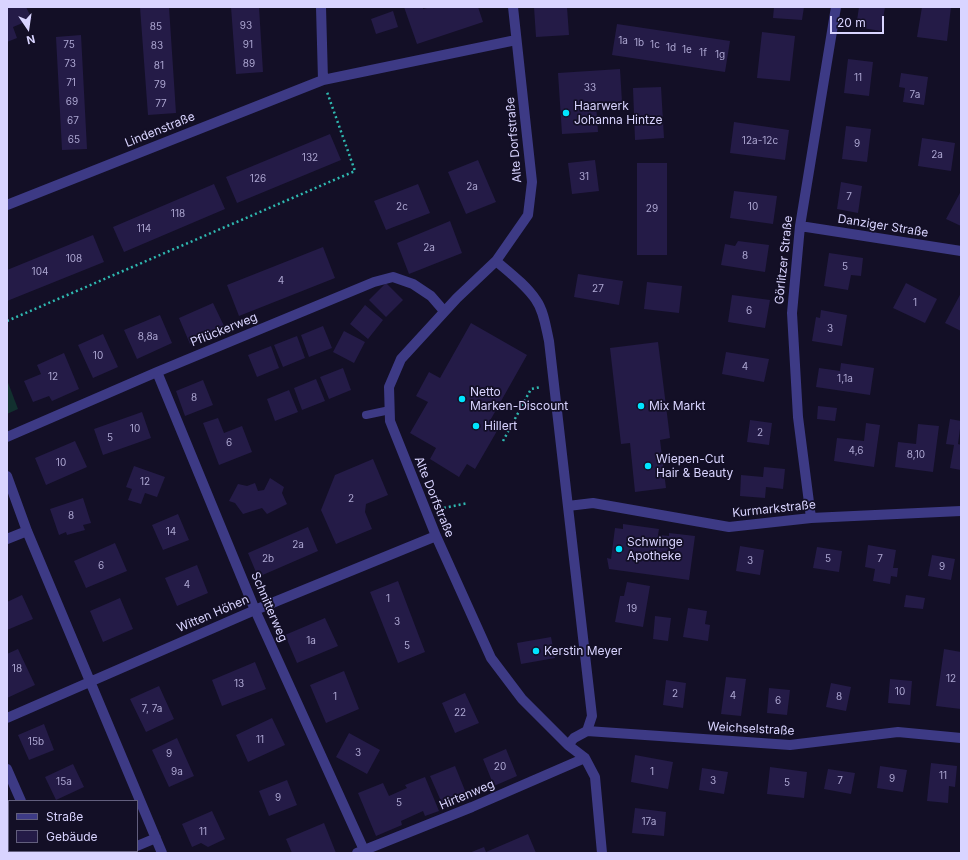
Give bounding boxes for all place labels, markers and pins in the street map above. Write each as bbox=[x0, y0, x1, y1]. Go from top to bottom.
place label: Haarwerk Johanna Hintze bbox=[574, 99, 662, 127]
marker: Haarwerk Johanna Hintze bbox=[561, 108, 571, 118]
place label: Netto Marken-Discount bbox=[470, 385, 568, 413]
marker: Netto Marken-Discount bbox=[457, 394, 467, 404]
place label: Mix Markt bbox=[649, 399, 705, 413]
marker: Mix Markt bbox=[636, 401, 646, 411]
place label: Hillert bbox=[484, 419, 517, 433]
marker: Hillert bbox=[471, 421, 481, 431]
place label: Wiepen-Cut Hair & Beauty bbox=[656, 452, 733, 480]
marker: Wiepen-Cut Hair & Beauty bbox=[643, 461, 653, 471]
place label: Schwinge Apotheke bbox=[627, 535, 683, 563]
marker: Schwinge Apotheke bbox=[614, 544, 624, 554]
place label: Kerstin Meyer bbox=[544, 644, 622, 658]
marker: Kerstin Meyer bbox=[531, 646, 541, 656]

